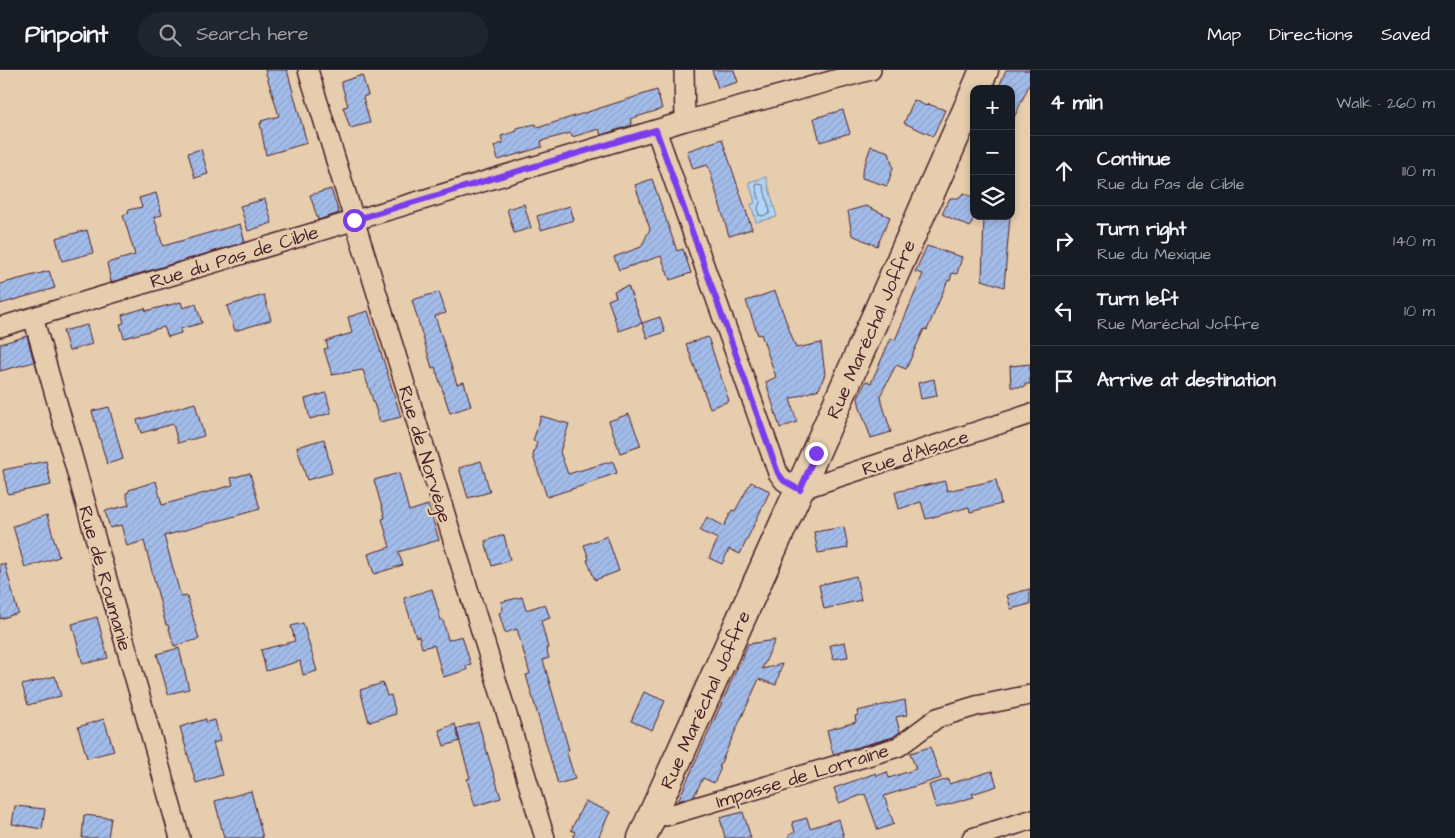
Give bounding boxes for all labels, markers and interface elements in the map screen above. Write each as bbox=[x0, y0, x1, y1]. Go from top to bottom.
search box bbox=[138, 12, 488, 57]
text: Pinpoint bbox=[25, 18, 108, 52]
icon: search bbox=[156, 21, 184, 49]
text: Search here bbox=[196, 21, 308, 48]
text: Map bbox=[1207, 22, 1241, 47]
text: Directions bbox=[1269, 22, 1353, 47]
text: Saved bbox=[1381, 22, 1430, 47]
map controls bbox=[970, 85, 1015, 220]
button: + bbox=[970, 85, 1015, 130]
text: 4 min bbox=[1050, 88, 1103, 117]
text: Walk · 260 m bbox=[1336, 92, 1435, 114]
button: − bbox=[970, 130, 1015, 175]
text: Continue bbox=[1097, 146, 1171, 173]
icon: ahead bbox=[1050, 157, 1078, 185]
text: 110 m bbox=[1402, 160, 1435, 182]
text: Rue du Pas de Cible bbox=[1097, 173, 1244, 195]
button: layers bbox=[970, 175, 1015, 220]
route start bbox=[343, 209, 366, 232]
text: Turn right bbox=[1097, 216, 1186, 243]
street label: Rue du Pas de Cible bbox=[147, 219, 322, 296]
icon: right bbox=[1050, 227, 1078, 255]
text: 140 m bbox=[1393, 230, 1435, 252]
street label: Rue Maréchal Joffre bbox=[820, 236, 923, 423]
text: Rue du Mexique bbox=[1097, 243, 1211, 265]
text: Turn left bbox=[1097, 286, 1178, 313]
icon: left bbox=[1050, 297, 1078, 325]
text: 10 m bbox=[1404, 300, 1435, 322]
text: Rue Maréchal Joffre bbox=[1097, 313, 1260, 335]
icon: arrive bbox=[1050, 367, 1078, 395]
text: Arrive at destination bbox=[1097, 367, 1276, 394]
street label: Rue de Norvège bbox=[390, 383, 458, 527]
street label: Rue d'Alsace bbox=[859, 424, 972, 483]
route end bbox=[805, 442, 828, 465]
street label: Rue de Roumanie bbox=[71, 503, 138, 654]
street label: Rue Maréchal Joffre bbox=[654, 607, 758, 794]
street label: Impasse de Lorraine bbox=[713, 737, 892, 816]

